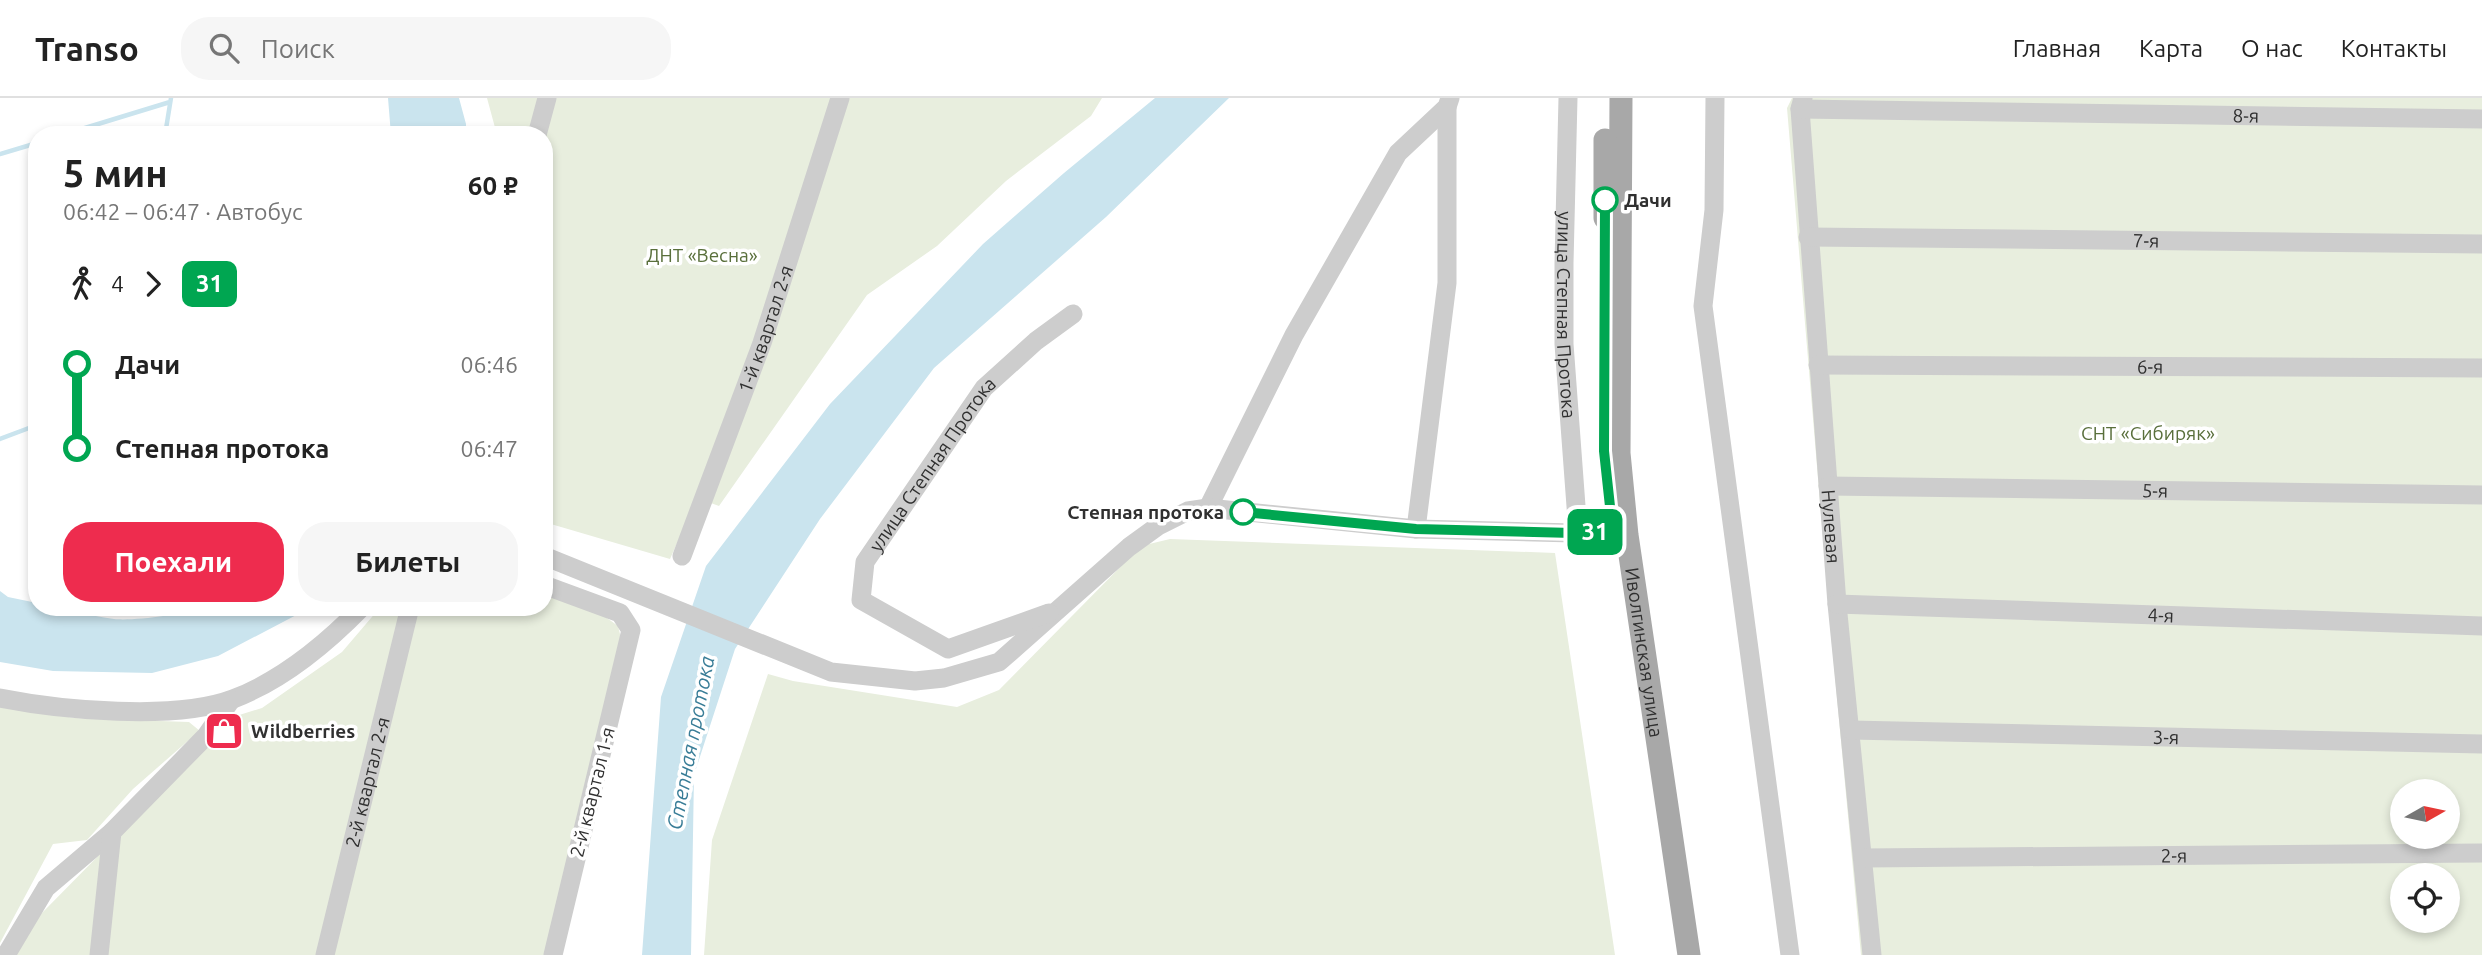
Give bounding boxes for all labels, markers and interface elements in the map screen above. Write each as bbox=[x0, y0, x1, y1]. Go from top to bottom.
search box bbox=[181, 17, 671, 80]
icon: search bbox=[205, 29, 243, 67]
text: Transo bbox=[35, 30, 139, 67]
text: Поиск bbox=[261, 34, 335, 63]
text: Главная bbox=[2013, 35, 2101, 62]
text: Карта bbox=[2139, 35, 2203, 62]
text: О нас bbox=[2241, 35, 2303, 62]
text: Контакты bbox=[2341, 35, 2447, 62]
street label: 8-я bbox=[2233, 104, 2259, 127]
text: 5 мин bbox=[63, 152, 168, 194]
text: 60 ₽ bbox=[468, 171, 518, 200]
marker: Дачи bbox=[1592, 187, 1618, 213]
place label: Дачи bbox=[1624, 189, 1672, 211]
text: 06:42 – 06:47 · Автобус bbox=[63, 199, 303, 224]
street label: улица Степная Протока bbox=[1553, 211, 1580, 419]
street label: 7-я bbox=[2133, 229, 2159, 252]
park label: ДНТ «Весна» bbox=[646, 244, 758, 266]
street label: 1-й квартал 2-я bbox=[733, 262, 797, 396]
icon: walk bbox=[63, 265, 101, 303]
icon: forward bbox=[134, 265, 172, 303]
text: 31 bbox=[196, 270, 223, 297]
text: 4 bbox=[111, 271, 124, 296]
text: Дачи bbox=[115, 350, 180, 379]
text: 06:46 bbox=[460, 352, 518, 377]
street label: 6-я bbox=[2137, 355, 2163, 378]
street label: улица Степная Протока bbox=[864, 372, 1000, 556]
park label: СНТ «Сибиряк» bbox=[2081, 422, 2215, 444]
text: Степная протока bbox=[115, 434, 329, 463]
text: 06:47 bbox=[460, 436, 518, 461]
street label: 5-я bbox=[2142, 479, 2168, 502]
street label: Нулевая bbox=[1817, 489, 1845, 564]
marker: Степная протока bbox=[1230, 499, 1256, 525]
place label: Степная протока bbox=[1067, 501, 1224, 523]
line badge: 31 bbox=[1564, 509, 1626, 555]
text: 31 bbox=[1581, 518, 1609, 545]
button: Поехали bbox=[63, 522, 284, 602]
button: Билеты bbox=[298, 522, 518, 602]
street label: Иволгинская улица bbox=[1621, 566, 1668, 739]
street label: 4-я bbox=[2147, 604, 2174, 626]
water label: Степная протока bbox=[661, 654, 719, 832]
shop icon: Wildberries bbox=[203, 710, 245, 752]
street label: 2-й квартал 2-я bbox=[341, 715, 394, 849]
place label: Wildberries bbox=[251, 720, 355, 742]
street label: 2-й квартал 1-я bbox=[565, 725, 619, 859]
street label: 3-я bbox=[2152, 726, 2179, 748]
north arrow bbox=[2390, 779, 2460, 849]
map controls bbox=[2390, 779, 2460, 933]
street label: 2-я bbox=[2161, 844, 2187, 867]
button: locate bbox=[2390, 863, 2460, 933]

